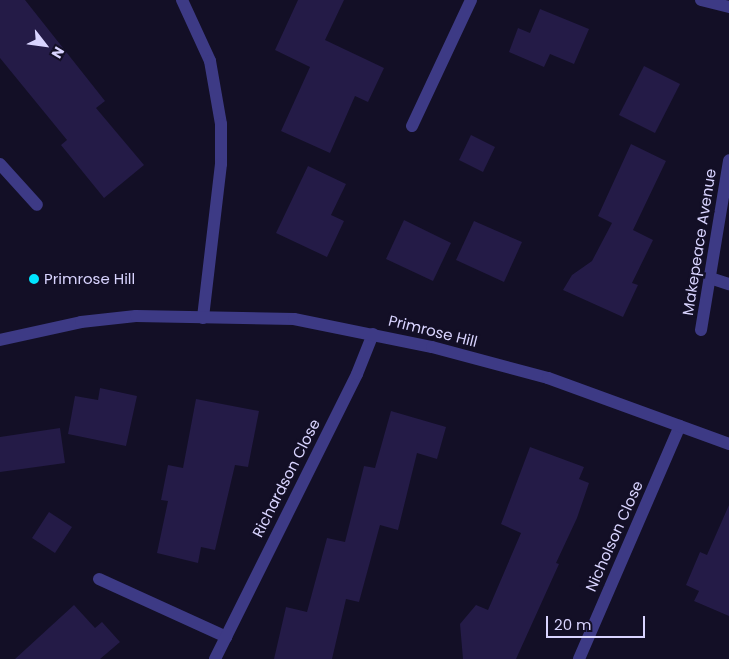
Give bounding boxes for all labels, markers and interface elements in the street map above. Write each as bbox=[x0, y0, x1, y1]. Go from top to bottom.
north arrow bbox=[20, 20, 70, 70]
text: N bbox=[47, 43, 69, 62]
street label: Makepeace Avenue bbox=[679, 167, 719, 317]
place label: Primrose Hill bbox=[44, 270, 135, 288]
marker: Primrose Hill bbox=[28, 273, 40, 285]
street label: Primrose Hill bbox=[387, 311, 479, 351]
street label: Richardson Close bbox=[248, 416, 324, 540]
street label: Nicholson Close bbox=[582, 478, 646, 594]
scale bar bbox=[549, 606, 648, 638]
text: 20 m bbox=[554, 614, 592, 635]

